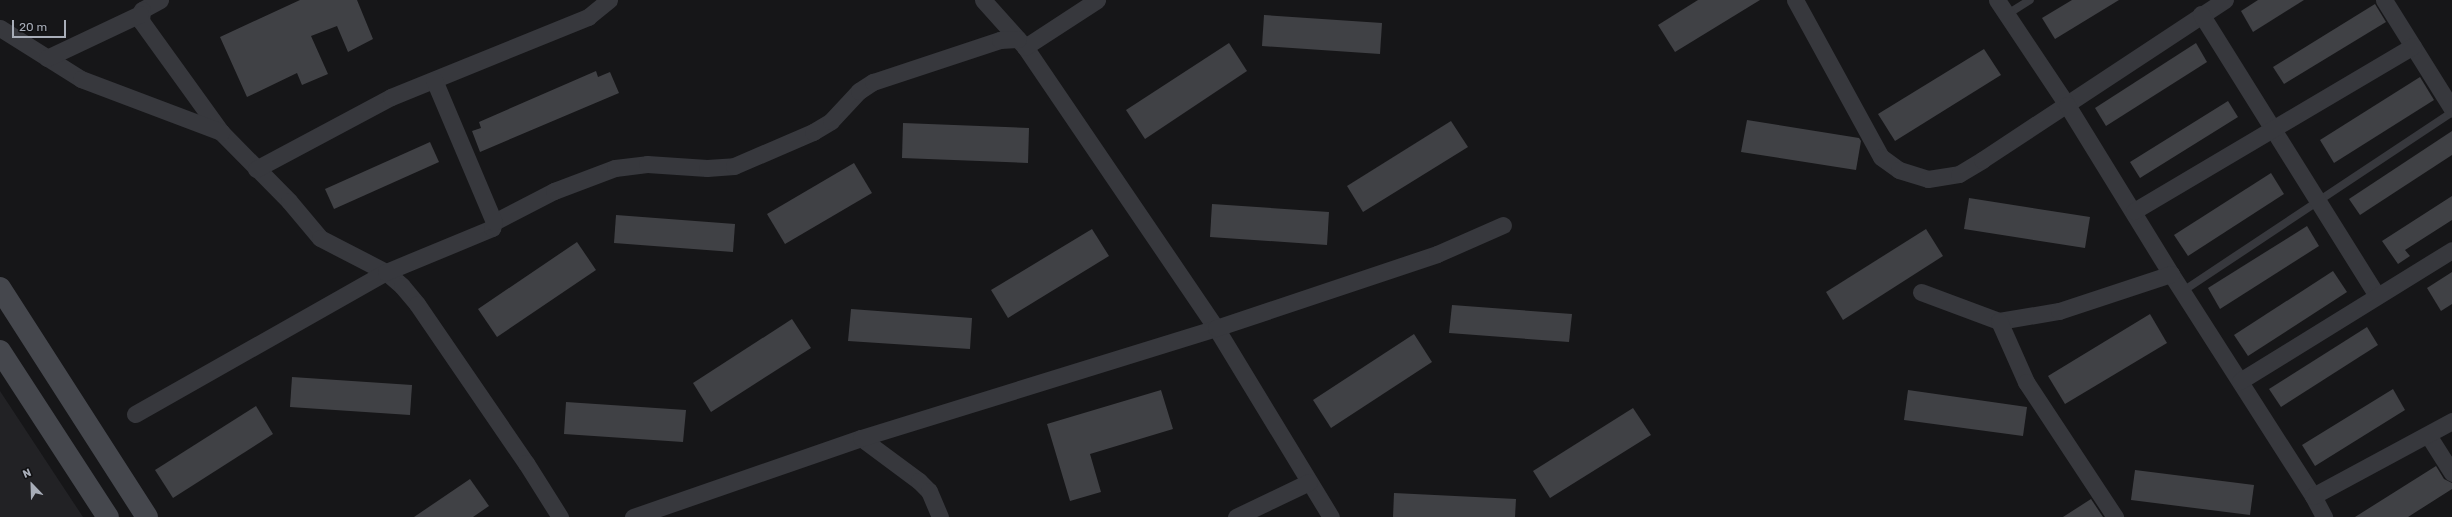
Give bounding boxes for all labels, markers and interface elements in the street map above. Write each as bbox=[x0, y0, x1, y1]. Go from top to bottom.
scale bar bbox=[14, 12, 68, 38]
text: 20 m bbox=[19, 20, 47, 34]
north arrow bbox=[12, 465, 52, 505]
text: N bbox=[21, 466, 33, 481]

